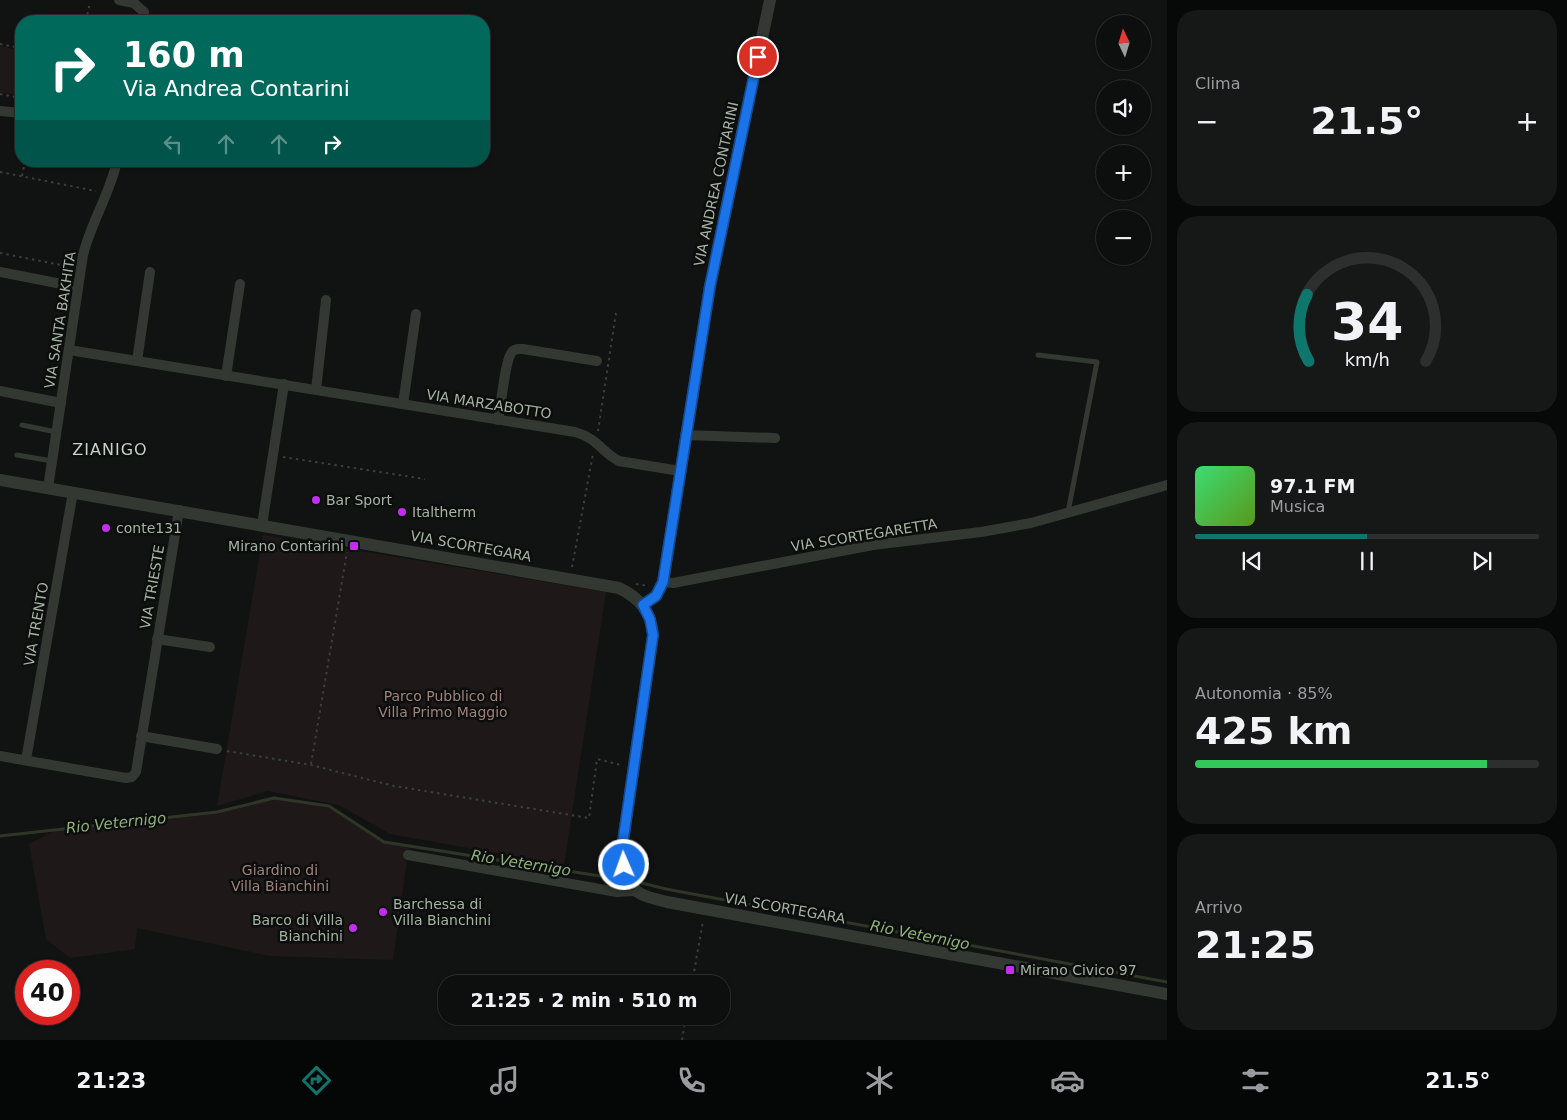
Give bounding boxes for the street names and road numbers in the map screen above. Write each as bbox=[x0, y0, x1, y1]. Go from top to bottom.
street label: VIA ANDREA CONTARINI bbox=[691, 100, 741, 268]
street label: VIA SANTA BAKHITA bbox=[41, 250, 79, 390]
street label: VIA MARZABOTTO bbox=[425, 386, 553, 422]
street label: VIA SCORTEGARETTA bbox=[790, 515, 939, 554]
street label: VIA SCORTEGARA bbox=[409, 527, 533, 565]
street label: VIA TRIESTE bbox=[137, 544, 167, 630]
street label: VIA TRENTO bbox=[21, 581, 51, 667]
street label: VIA SCORTEGARA bbox=[723, 889, 847, 927]

